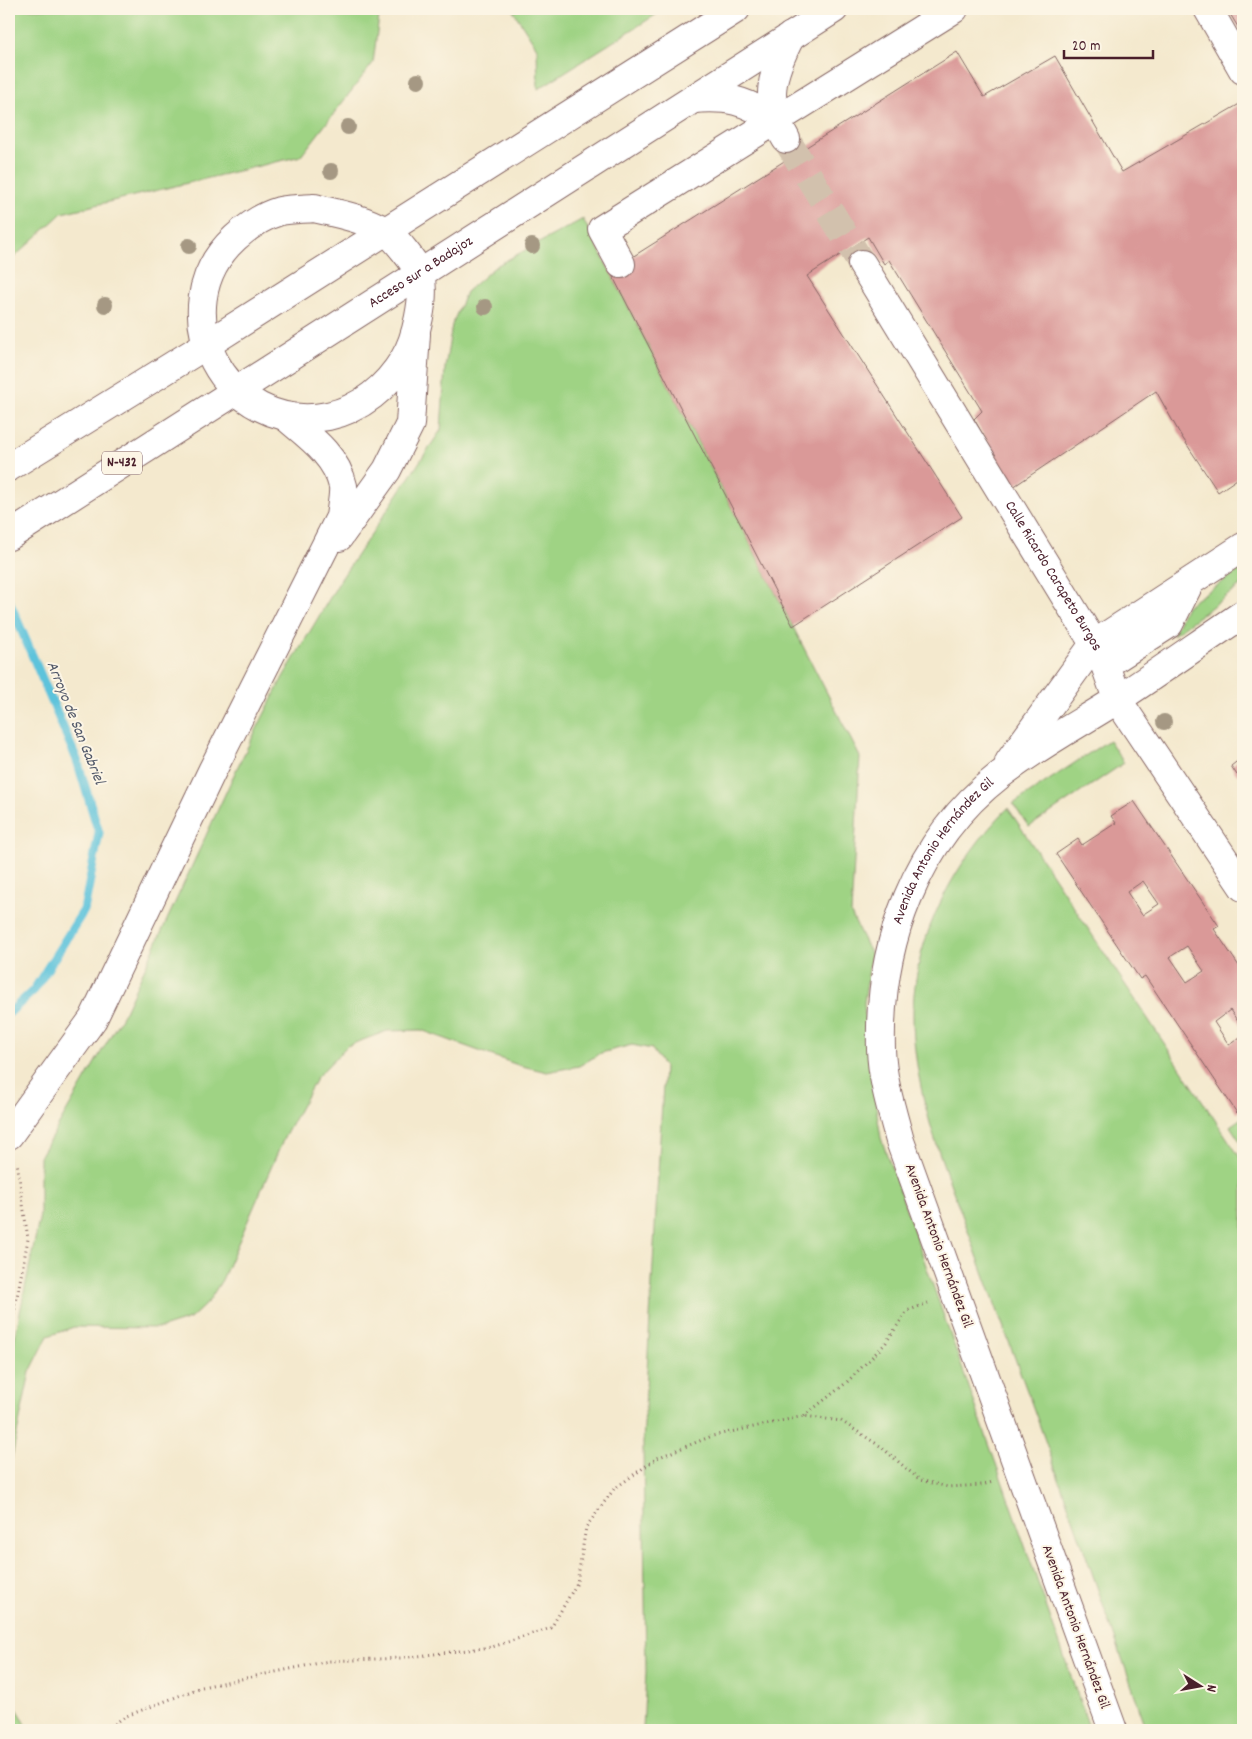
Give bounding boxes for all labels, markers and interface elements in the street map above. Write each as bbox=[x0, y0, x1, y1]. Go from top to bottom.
scale bar bbox=[1064, 28, 1153, 60]
text: 20 m bbox=[1072, 36, 1100, 58]
street label: Acceso sur a Badajoz bbox=[365, 231, 478, 314]
road number: N-432 bbox=[102, 452, 142, 474]
street label: Calle Ricardo Carapeto Burgos bbox=[998, 497, 1107, 655]
water label: Arroyo de San Gabriel bbox=[40, 658, 111, 789]
street label: Avenida Antonio Hernández Gil bbox=[888, 772, 1000, 927]
street label: Avenida Antonio Hernández Gil bbox=[898, 1161, 978, 1332]
street label: Avenida Antonio Hernández Gil bbox=[1035, 1542, 1115, 1713]
north arrow bbox=[1174, 1662, 1224, 1712]
text: N bbox=[1200, 1683, 1221, 1693]

